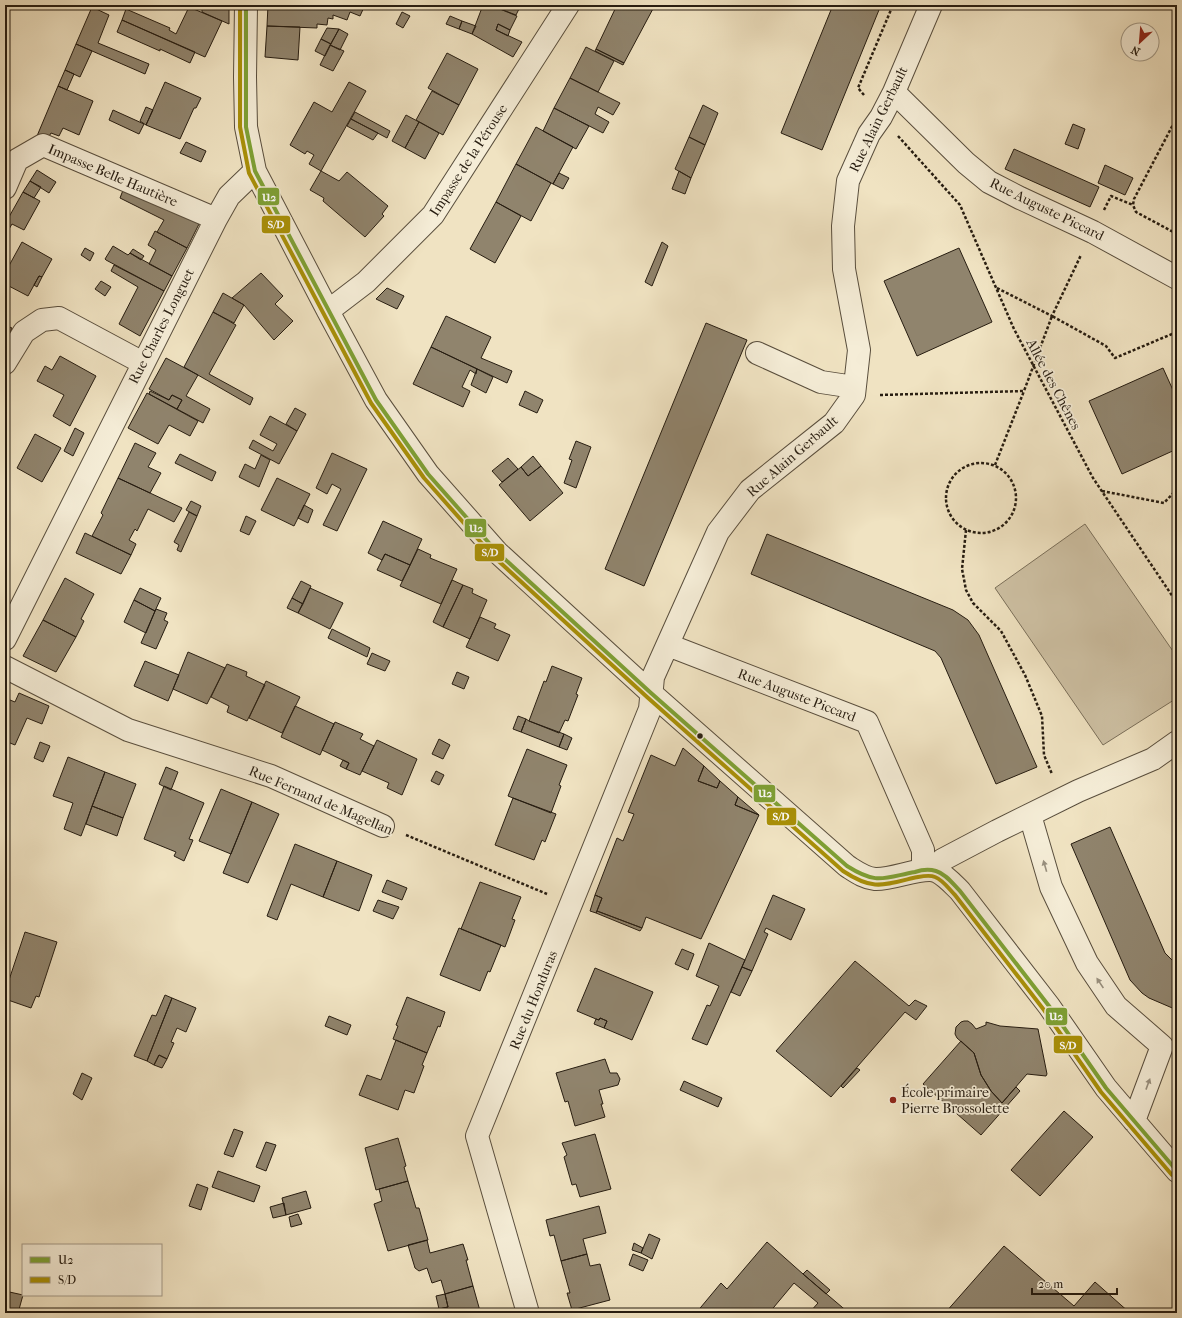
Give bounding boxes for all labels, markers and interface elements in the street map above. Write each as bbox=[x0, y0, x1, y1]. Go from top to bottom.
north arrow bbox=[1120, 22, 1160, 62]
text: N bbox=[1129, 43, 1142, 58]
street label: Rue Alain Gerbault bbox=[845, 64, 911, 175]
street label: Impasse de la Pérouse bbox=[426, 101, 511, 220]
street label: Impasse Belle Hautière bbox=[45, 140, 180, 210]
street label: Rue Auguste Piccard bbox=[987, 174, 1107, 245]
line badge: U2 bbox=[257, 187, 280, 206]
text: U2 bbox=[261, 191, 276, 204]
line badge: S/D bbox=[261, 215, 291, 234]
text: S/D bbox=[268, 218, 285, 231]
street label: Rue Charles Longuet bbox=[125, 266, 198, 387]
street label: Allée des Chênes bbox=[1022, 335, 1085, 433]
street label: Rue Alain Gerbault bbox=[743, 412, 842, 501]
line badge: U2 bbox=[464, 518, 487, 538]
text: U2 bbox=[468, 522, 483, 535]
line badge: S/D bbox=[474, 543, 505, 562]
text: S/D bbox=[482, 546, 499, 559]
street label: Rue Auguste Piccard bbox=[735, 665, 859, 726]
unlabelled marker bbox=[695, 731, 705, 741]
street label: Rue Fernand de Magellan bbox=[246, 762, 395, 839]
line badge: U2 bbox=[753, 784, 776, 803]
text: U2 bbox=[757, 787, 772, 800]
line badge: S/D bbox=[766, 807, 797, 826]
text: S/D bbox=[773, 810, 790, 823]
one-way arrow bbox=[1042, 860, 1048, 872]
street label: Rue du Honduras bbox=[506, 948, 561, 1052]
one-way arrow bbox=[1096, 978, 1104, 988]
line badge: U2 bbox=[1045, 1007, 1068, 1026]
text: U2 bbox=[1048, 1010, 1063, 1023]
line badge: S/D bbox=[1053, 1035, 1083, 1054]
text: S/D bbox=[1060, 1039, 1077, 1052]
one-way arrow bbox=[1145, 1078, 1151, 1090]
place label: École primaire Pierre Brossolette bbox=[901, 1083, 1009, 1117]
marker: École primaire Pierre Brossolette bbox=[888, 1095, 898, 1105]
legend bbox=[22, 1244, 162, 1296]
text: U2 bbox=[58, 1253, 74, 1267]
scale bar bbox=[1032, 1270, 1117, 1296]
text: S/D bbox=[58, 1273, 76, 1287]
text: 20 m bbox=[1038, 1277, 1063, 1291]

